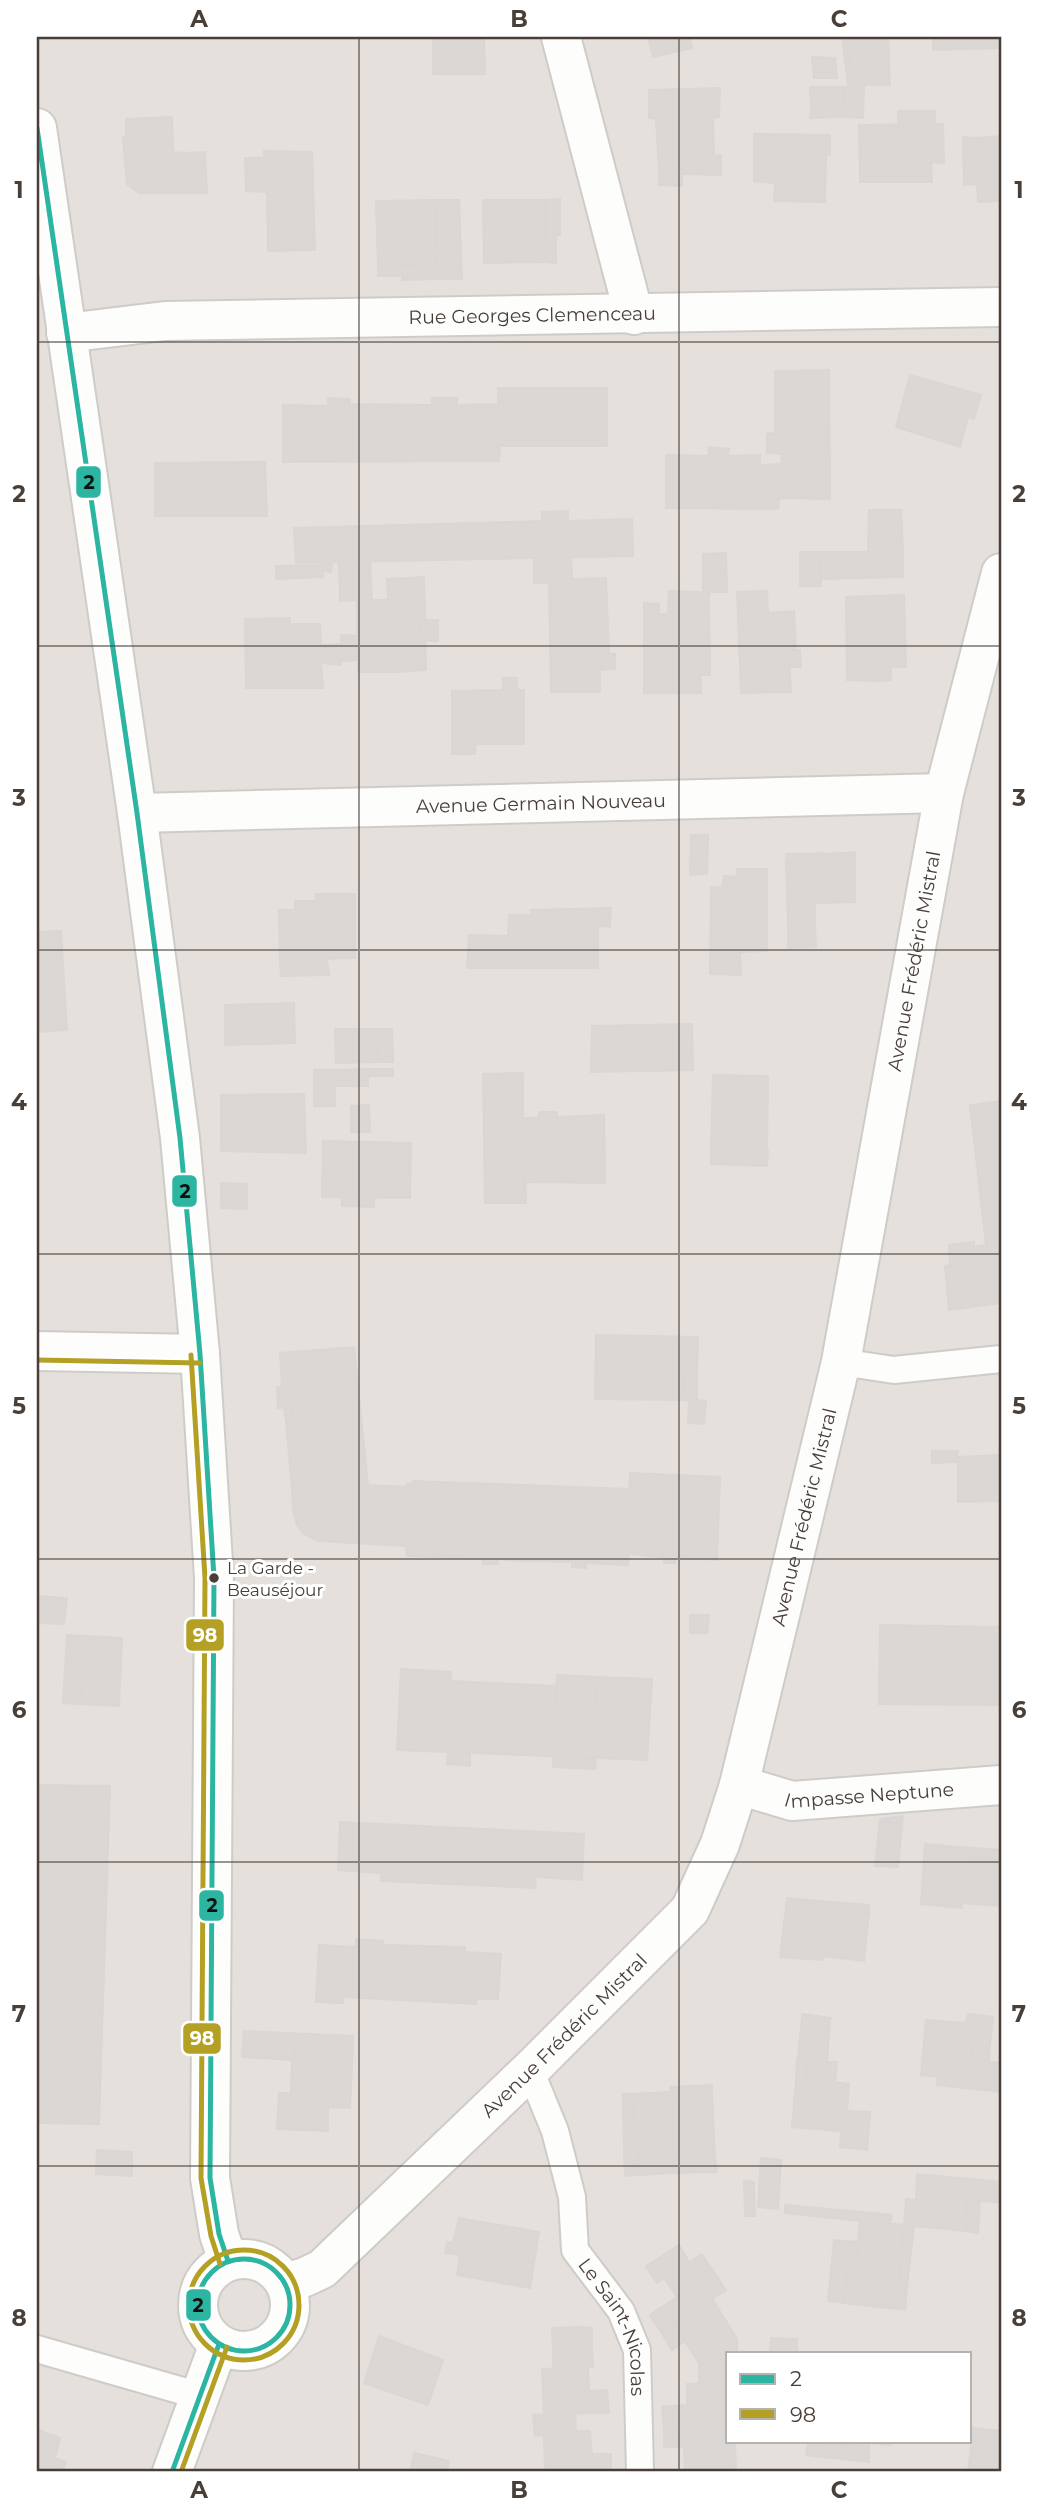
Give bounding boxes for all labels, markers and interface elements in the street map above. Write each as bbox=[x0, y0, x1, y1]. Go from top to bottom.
text: A bbox=[189, 5, 208, 33]
text: B bbox=[510, 5, 528, 33]
text: C bbox=[831, 5, 848, 33]
text: 1 bbox=[14, 176, 24, 204]
text: 1 bbox=[1014, 176, 1024, 204]
street label: Rue Georges Clemenceau bbox=[408, 301, 656, 328]
line badge: 2 bbox=[75, 465, 102, 499]
text: 2 bbox=[83, 471, 95, 494]
text: 2 bbox=[12, 480, 26, 508]
text: 2 bbox=[1012, 480, 1026, 508]
text: 3 bbox=[11, 784, 26, 812]
text: 3 bbox=[1011, 784, 1026, 812]
street label: Avenue Germain Nouveau bbox=[416, 788, 666, 818]
street label: Avenue Frédéric Mistral bbox=[882, 849, 945, 1073]
text: 4 bbox=[11, 1088, 27, 1116]
text: 4 bbox=[1011, 1088, 1027, 1116]
line badge: 2 bbox=[171, 1174, 198, 1208]
text: 2 bbox=[179, 1180, 191, 1203]
text: 5 bbox=[12, 1392, 26, 1420]
text: 5 bbox=[1012, 1392, 1026, 1420]
street label: Avenue Frédéric Mistral bbox=[766, 1406, 841, 1628]
place label: La Garde - Beauséjour bbox=[227, 1558, 323, 1600]
marker: La Garde - Beauséjour bbox=[207, 1571, 221, 1585]
line badge: 98 bbox=[185, 1618, 225, 1652]
text: 98 bbox=[193, 1624, 217, 1647]
text: 6 bbox=[12, 1696, 27, 1724]
text: 6 bbox=[1012, 1696, 1027, 1724]
street label: Impasse Neptune bbox=[782, 1777, 955, 1813]
line badge: 2 bbox=[198, 1889, 225, 1922]
text: 2 bbox=[206, 1894, 218, 1917]
street label: Avenue Frédéric Mistral bbox=[476, 1949, 651, 2122]
text: 7 bbox=[12, 2000, 26, 2028]
text: 7 bbox=[1012, 2000, 1026, 2028]
line badge: 98 bbox=[182, 2022, 222, 2055]
text: 98 bbox=[190, 2027, 214, 2050]
street label: Le Saint-Nicolas bbox=[574, 2253, 650, 2396]
line badge: 2 bbox=[185, 2288, 212, 2322]
text: 2 bbox=[192, 2294, 204, 2317]
text: 8 bbox=[11, 2304, 27, 2332]
text: 8 bbox=[1011, 2304, 1027, 2332]
legend bbox=[726, 2352, 972, 2442]
text: 2 bbox=[790, 2366, 802, 2391]
text: 98 bbox=[790, 2402, 816, 2427]
text: A bbox=[189, 2476, 208, 2504]
text: B bbox=[510, 2476, 528, 2504]
text: C bbox=[831, 2476, 848, 2504]

